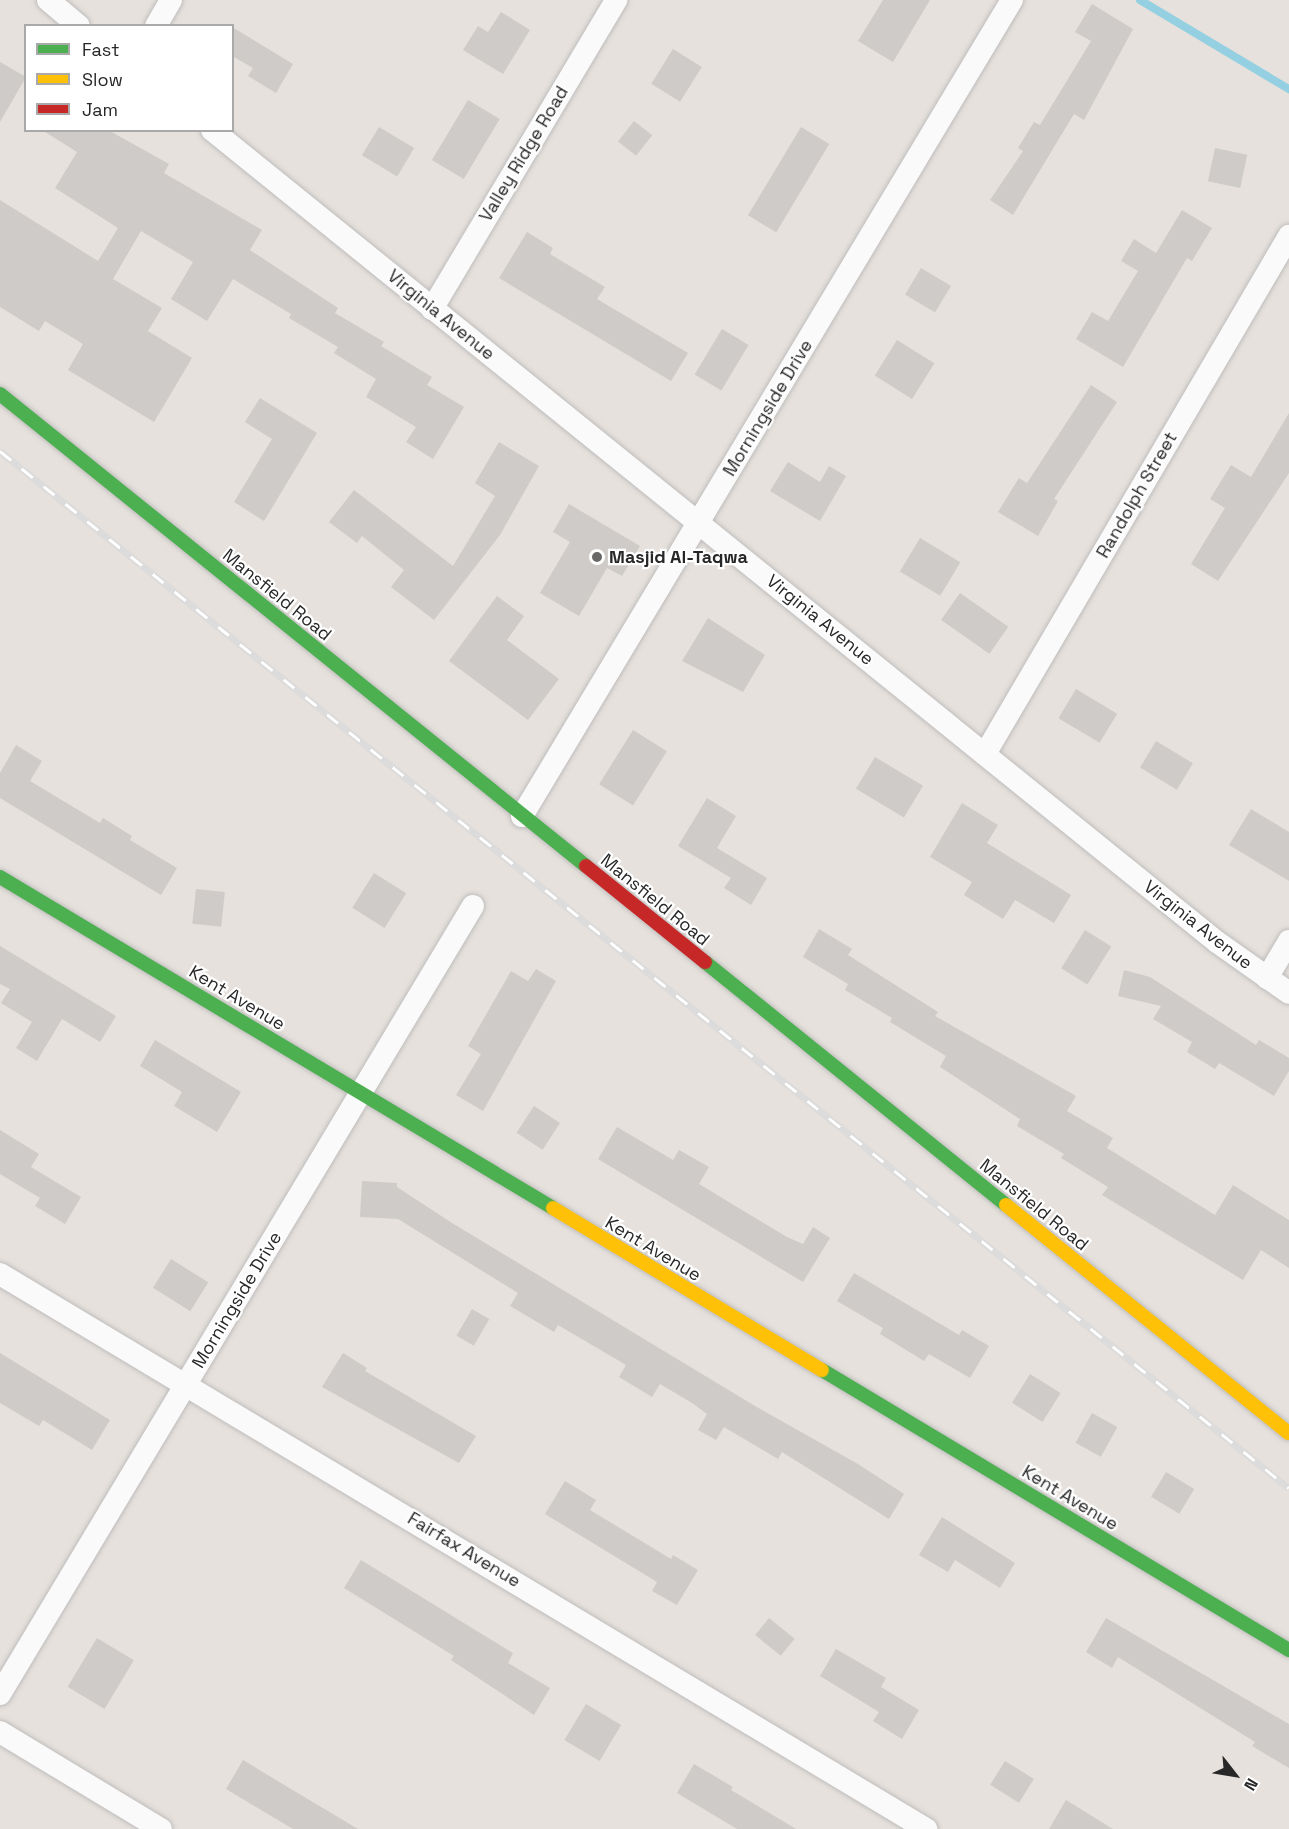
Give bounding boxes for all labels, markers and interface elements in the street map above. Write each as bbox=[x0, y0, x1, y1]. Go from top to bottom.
legend bbox=[24, 24, 234, 132]
text: Fast bbox=[82, 38, 119, 61]
text: Slow bbox=[82, 68, 123, 91]
street label: Valley Ridge Road bbox=[475, 82, 573, 226]
text: Jam bbox=[82, 98, 118, 121]
street label: Virginia Avenue bbox=[383, 265, 499, 365]
street label: Morningside Drive bbox=[719, 336, 817, 480]
street label: Randolph Street bbox=[1092, 428, 1182, 562]
street label: Mansfield Road bbox=[218, 545, 336, 645]
place label: Masjid Al-Taqwa bbox=[609, 546, 748, 568]
marker: Masjid Al-Taqwa bbox=[590, 550, 604, 564]
street label: Virginia Avenue bbox=[762, 570, 878, 670]
street label: Mansfield Road bbox=[596, 850, 714, 950]
street label: Virginia Avenue bbox=[1139, 876, 1257, 974]
street label: Kent Avenue bbox=[185, 961, 289, 1035]
street label: Mansfield Road bbox=[975, 1155, 1093, 1255]
street label: Kent Avenue bbox=[601, 1212, 705, 1286]
street label: Morningside Drive bbox=[188, 1228, 286, 1372]
street label: Kent Avenue bbox=[1018, 1461, 1122, 1535]
street label: Fairfax Avenue bbox=[404, 1508, 524, 1592]
north arrow bbox=[1205, 1745, 1265, 1805]
text: N bbox=[1239, 1775, 1263, 1795]

